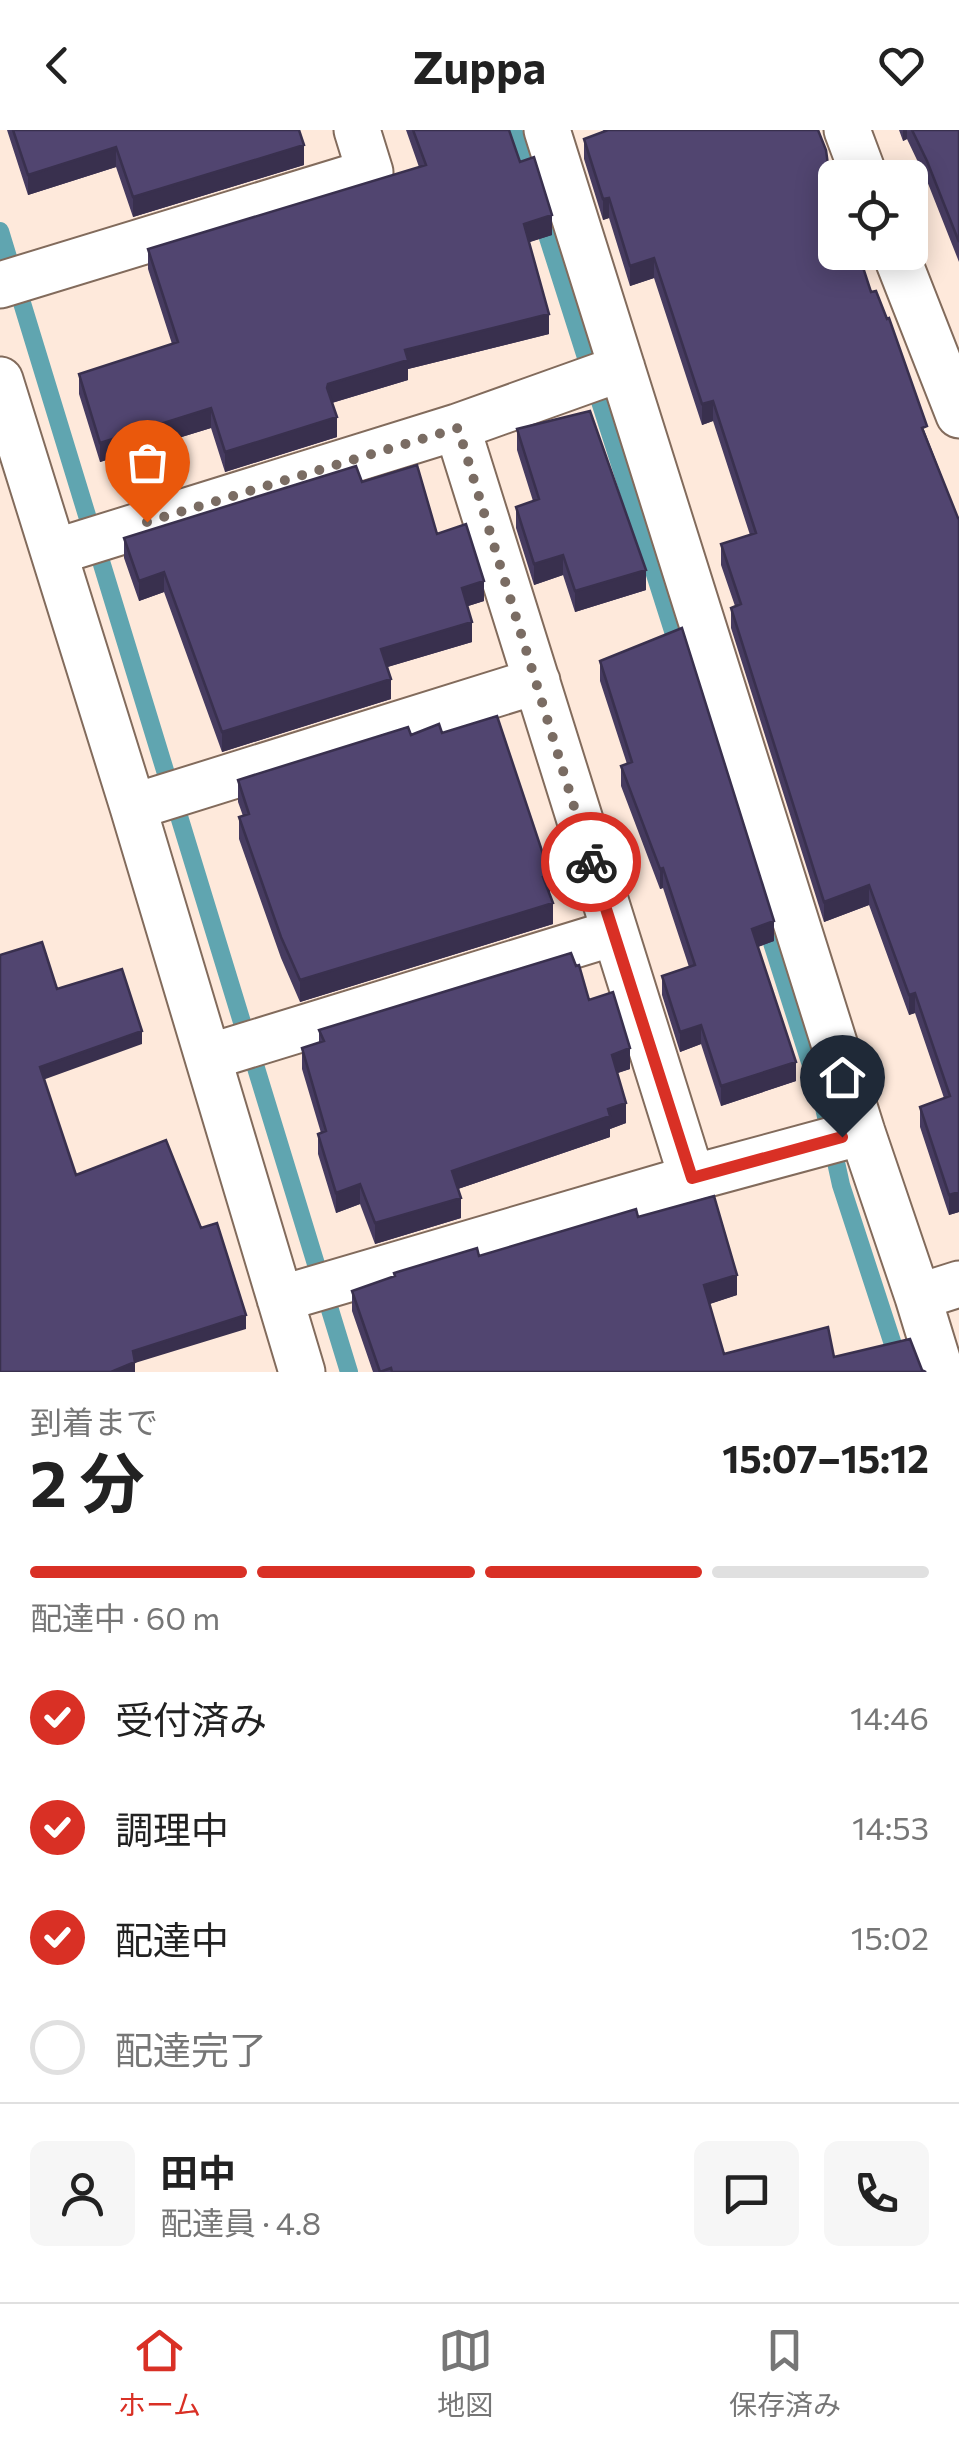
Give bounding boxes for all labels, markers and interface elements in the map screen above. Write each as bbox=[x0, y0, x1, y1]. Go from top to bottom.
icon: back bbox=[30, 38, 85, 93]
text: Zuppa bbox=[413, 38, 546, 93]
icon: heart bbox=[874, 38, 929, 93]
map controls bbox=[818, 160, 928, 270]
button: locate bbox=[818, 160, 928, 270]
pin bbox=[105, 420, 190, 523]
icon: bag bbox=[120, 435, 175, 490]
courier bbox=[541, 812, 641, 912]
icon: bike bbox=[564, 835, 619, 890]
pin bbox=[800, 1035, 885, 1138]
icon: home bbox=[815, 1050, 870, 1105]
text: 到着まで bbox=[30, 1401, 158, 1441]
text: 15:07–15:12 bbox=[722, 1434, 929, 1481]
text: 2 分 bbox=[30, 1441, 144, 1520]
text: 配達中 · 60 m bbox=[30, 1597, 220, 1637]
icon: check bbox=[30, 1690, 85, 1745]
text: 受付済み bbox=[115, 1695, 267, 1742]
text: 14:46 bbox=[850, 1697, 929, 1737]
icon: check bbox=[30, 1800, 85, 1855]
text: 調理中 bbox=[115, 1805, 229, 1852]
text: 14:53 bbox=[852, 1807, 929, 1847]
icon: check bbox=[30, 1910, 85, 1965]
text: 配達中 bbox=[115, 1915, 229, 1962]
text: 15:02 bbox=[851, 1917, 929, 1957]
text: 配達完了 bbox=[115, 2025, 267, 2072]
button: person bbox=[30, 2141, 135, 2246]
button: chat bbox=[694, 2141, 799, 2246]
button: phone bbox=[824, 2141, 929, 2246]
text: 田中 bbox=[160, 2148, 236, 2195]
text: 配達員 · 4.8 bbox=[160, 2202, 321, 2242]
tab: ホーム bbox=[118, 2323, 201, 2423]
tab: 地図 bbox=[437, 2323, 493, 2423]
tab: 保存済み bbox=[729, 2323, 841, 2423]

